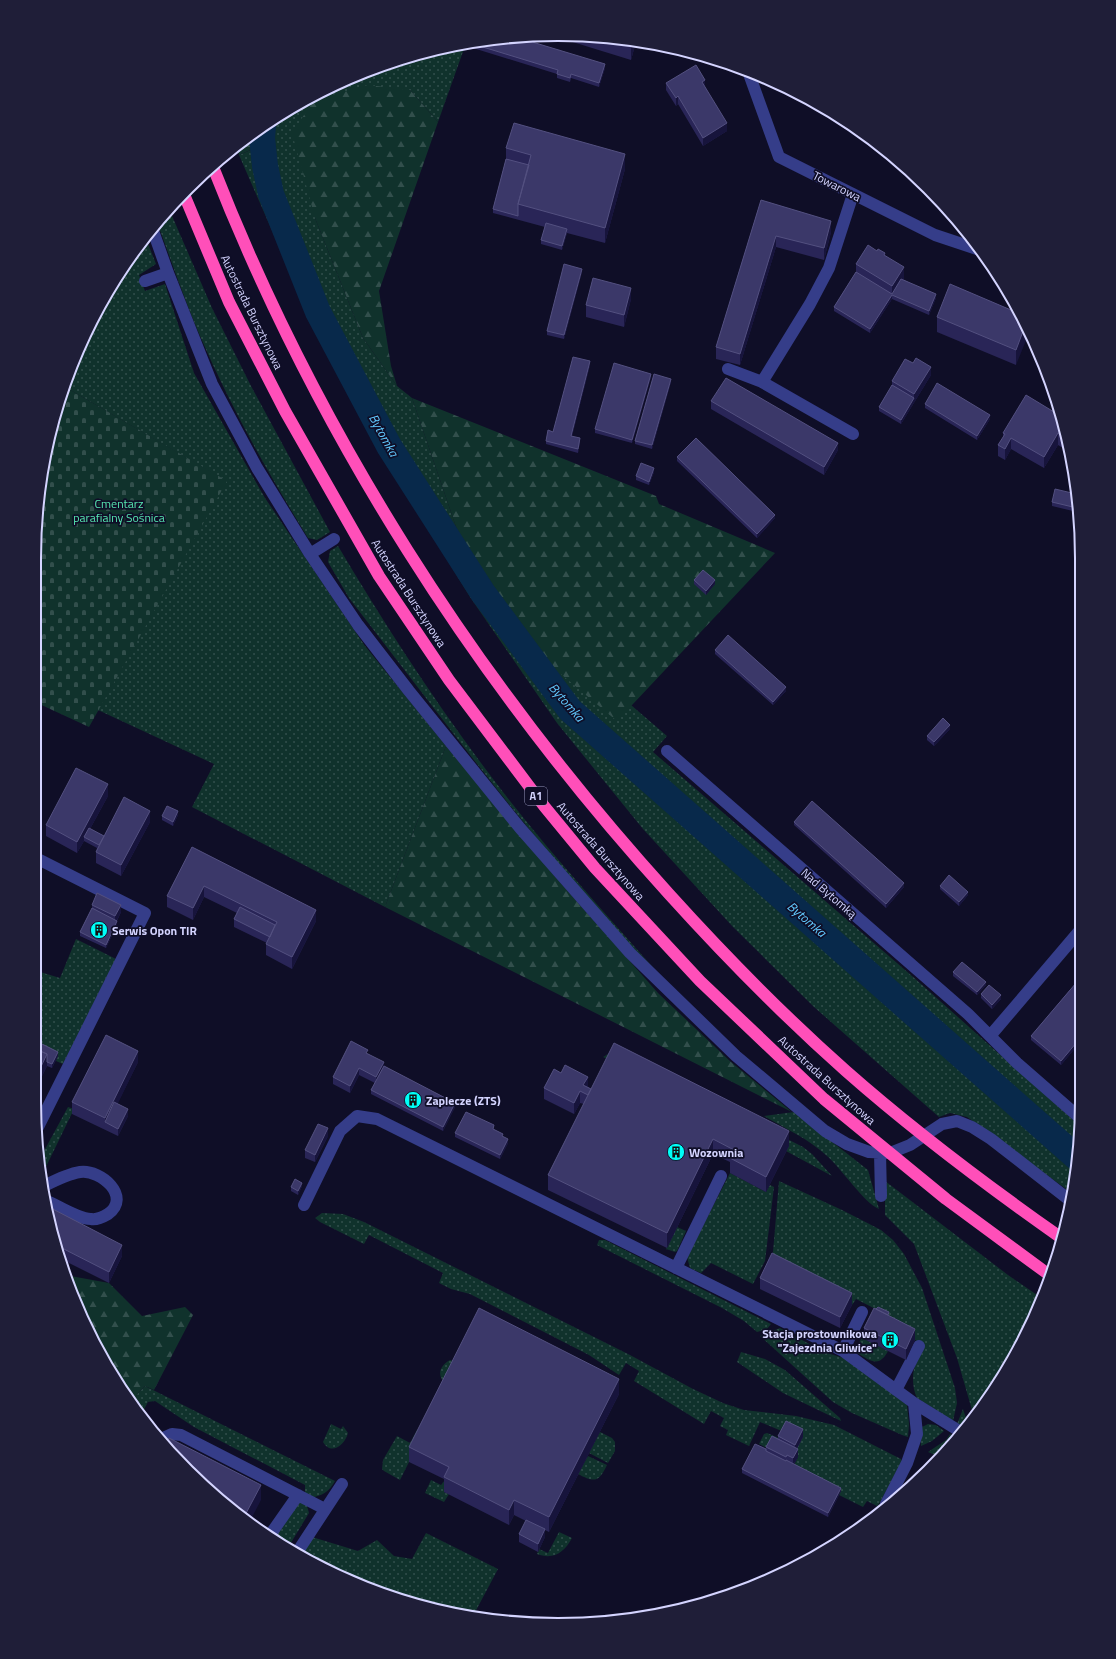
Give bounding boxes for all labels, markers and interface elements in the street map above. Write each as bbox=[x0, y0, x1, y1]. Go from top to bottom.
street label: Towarowa bbox=[810, 166, 864, 206]
street label: Autostrada Bursztynowa bbox=[216, 251, 288, 373]
water label: Bytomka bbox=[364, 410, 405, 461]
park label: Cmentarz parafialny Sośnica bbox=[73, 494, 165, 527]
street label: Autostrada Bursztynowa bbox=[367, 535, 451, 651]
water label: Bytomka bbox=[544, 678, 591, 727]
road number: A1 bbox=[525, 787, 547, 805]
street label: Autostrada Bursztynowa bbox=[553, 797, 649, 905]
street label: Nad Bytomką bbox=[797, 863, 861, 923]
water label: Bytomka bbox=[783, 896, 832, 943]
building icon: Serwis Opon TIR bbox=[89, 920, 109, 940]
place label: Serwis Opon TIR bbox=[112, 921, 197, 940]
street label: Autostrada Bursztynowa bbox=[774, 1031, 880, 1129]
building icon: Zaplecze (ZTS) bbox=[403, 1090, 423, 1110]
place label: Zaplecze (ZTS) bbox=[426, 1091, 501, 1110]
building icon: Wozownia bbox=[666, 1142, 686, 1162]
place label: Wozownia bbox=[689, 1143, 743, 1162]
place label: Stacja prostownikowa "Zajezdnia Gliwice" bbox=[762, 1324, 877, 1357]
building icon: Stacja prostownikowa "Zajezdnia Gliwice" bbox=[880, 1330, 900, 1350]

